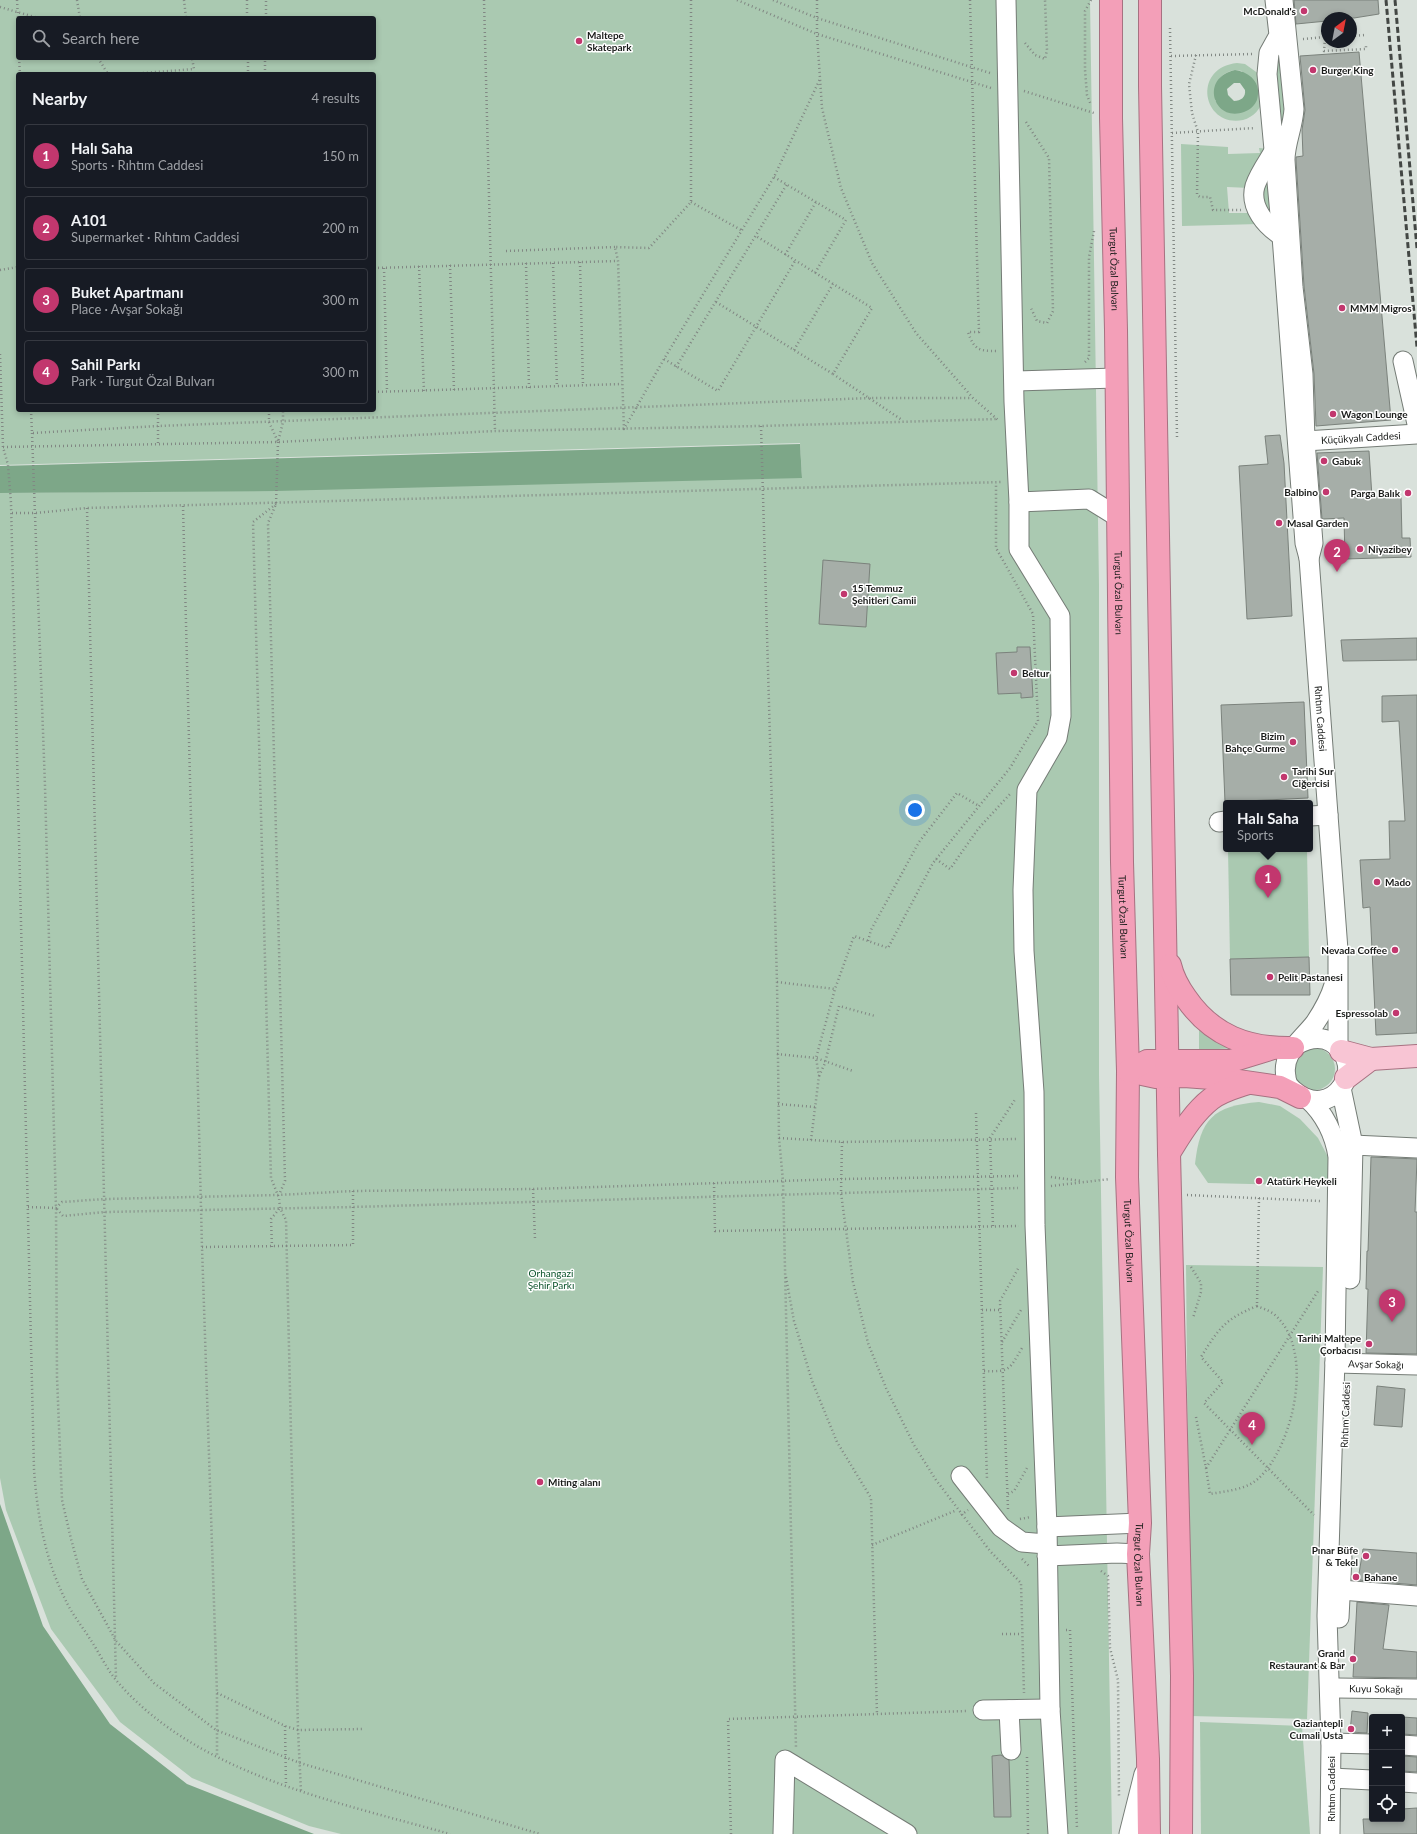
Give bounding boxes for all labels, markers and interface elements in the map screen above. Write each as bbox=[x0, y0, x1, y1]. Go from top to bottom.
place label: McDonald's bbox=[1243, 5, 1297, 17]
marker: McDonald's bbox=[1299, 6, 1309, 16]
north arrow bbox=[1321, 12, 1357, 48]
search box bbox=[16, 16, 376, 60]
icon: search bbox=[30, 27, 52, 49]
text: Search here bbox=[62, 29, 139, 47]
place label: Maltepe Skatepark bbox=[587, 29, 632, 53]
marker: Maltepe Skatepark bbox=[574, 36, 584, 46]
place label: Burger King bbox=[1321, 64, 1374, 76]
marker: Burger King bbox=[1308, 65, 1318, 75]
text: Nearby bbox=[32, 88, 87, 109]
text: 4 results bbox=[312, 90, 360, 106]
text: Halı Saha bbox=[71, 139, 133, 157]
text: 1 bbox=[42, 148, 50, 164]
text: 150 m bbox=[322, 148, 359, 164]
text: Sports · Rıhtım Caddesi bbox=[71, 157, 203, 173]
text: A101 bbox=[71, 211, 108, 229]
text: 2 bbox=[42, 220, 50, 236]
text: 200 m bbox=[322, 220, 359, 236]
street label: Turgut Özal Bulvarı bbox=[1108, 227, 1122, 311]
text: Supermarket · Rıhtım Caddesi bbox=[71, 229, 239, 245]
text: Buket Apartmanı bbox=[71, 283, 184, 301]
text: 3 bbox=[42, 292, 50, 308]
text: 300 m bbox=[322, 292, 359, 308]
text: Place · Avşar Sokağı bbox=[71, 301, 183, 317]
place label: MMM Migros bbox=[1350, 302, 1412, 314]
marker: MMM Migros bbox=[1337, 303, 1347, 313]
text: Sahil Parkı bbox=[71, 355, 141, 373]
text: 4 bbox=[42, 364, 50, 380]
text: 300 m bbox=[322, 364, 359, 380]
text: Park · Turgut Özal Bulvarı bbox=[71, 373, 215, 389]
place label: Wagon Lounge bbox=[1341, 408, 1408, 420]
marker: Wagon Lounge bbox=[1328, 409, 1338, 419]
street label: Küçükyalı Caddesi bbox=[1321, 429, 1401, 446]
place label: Gabuk bbox=[1332, 455, 1362, 467]
marker: Gabuk bbox=[1319, 456, 1329, 466]
place label: Balbino bbox=[1284, 486, 1318, 498]
marker: Balbino bbox=[1321, 487, 1331, 497]
place label: Parga Balık bbox=[1350, 487, 1401, 499]
marker: Parga Balık bbox=[1403, 488, 1413, 498]
place label: Masal Garden bbox=[1287, 517, 1349, 529]
marker: Masal Garden bbox=[1274, 518, 1284, 528]
pin: 2 bbox=[1324, 539, 1350, 572]
place label: Niyazibey bbox=[1368, 543, 1412, 555]
marker: Niyazibey bbox=[1355, 544, 1365, 554]
street label: Turgut Özal Bulvarı bbox=[1112, 551, 1125, 635]
place label: 15 Temmuz Şehitleri Camii bbox=[852, 582, 917, 606]
marker: 15 Temmuz Şehitleri Camii bbox=[839, 589, 849, 599]
place label: Beltur bbox=[1022, 667, 1050, 679]
marker: Beltur bbox=[1009, 668, 1019, 678]
street label: Rıhtım Caddesi bbox=[1312, 685, 1329, 752]
place label: Bizim Bahçe Gurme bbox=[1225, 730, 1286, 754]
marker: Bizim Bahçe Gurme bbox=[1288, 737, 1298, 747]
place label: Tarihi Sur Ciğercisi bbox=[1292, 765, 1334, 789]
marker: Tarihi Sur Ciğercisi bbox=[1279, 772, 1289, 782]
your location bbox=[905, 800, 925, 820]
popup bbox=[1223, 800, 1313, 852]
text: Halı Saha bbox=[1237, 809, 1299, 827]
text: Sports bbox=[1237, 827, 1274, 843]
pin: 1 bbox=[1255, 865, 1281, 898]
street label: Turgut Özal Bulvarı bbox=[1116, 875, 1131, 959]
place label: Mado bbox=[1385, 876, 1411, 888]
marker: Mado bbox=[1372, 877, 1382, 887]
place label: Nevada Coffee bbox=[1321, 944, 1388, 956]
marker: Nevada Coffee bbox=[1390, 945, 1400, 955]
place label: Pelit Pastanesi bbox=[1278, 971, 1343, 983]
marker: Pelit Pastanesi bbox=[1265, 972, 1275, 982]
place label: Espressolab bbox=[1336, 1007, 1388, 1019]
marker: Espressolab bbox=[1391, 1008, 1401, 1018]
place label: Atatürk Heykeli bbox=[1266, 1175, 1337, 1187]
marker: Atatürk Heykeli bbox=[1254, 1176, 1264, 1186]
street label: Turgut Özal Bulvarı bbox=[1122, 1199, 1137, 1283]
park label: Orhangazi Şehir Parkı bbox=[528, 1267, 574, 1291]
pin: 3 bbox=[1379, 1289, 1405, 1322]
place label: Tarihi Maltepe Çorbacısı bbox=[1297, 1332, 1362, 1356]
marker: Tarihi Maltepe Çorbacısı bbox=[1364, 1339, 1374, 1349]
street label: Avşar Sokağı bbox=[1348, 1357, 1404, 1371]
street label: Rıhtım Caddesi bbox=[1338, 1382, 1352, 1448]
pin: 4 bbox=[1239, 1412, 1265, 1445]
place label: Miting alanı bbox=[548, 1476, 601, 1488]
marker: Miting alanı bbox=[535, 1477, 545, 1487]
street label: Turgut Özal Bulvarı bbox=[1132, 1522, 1147, 1607]
place label: Pınar Büfe & Tekel bbox=[1312, 1544, 1359, 1568]
marker: Pınar Büfe & Tekel bbox=[1361, 1551, 1371, 1561]
place label: Bahane bbox=[1364, 1571, 1398, 1583]
marker: Bahane bbox=[1351, 1572, 1361, 1582]
place label: Grand Restaurant & Bar bbox=[1269, 1647, 1345, 1671]
marker: Grand Restaurant & Bar bbox=[1348, 1654, 1358, 1664]
street label: Kuyu Sokağı bbox=[1349, 1682, 1403, 1695]
map controls bbox=[1369, 1714, 1405, 1822]
button: + bbox=[1369, 1714, 1405, 1750]
place label: Gaziantepli Cumali Usta bbox=[1290, 1717, 1343, 1741]
marker: Gaziantepli Cumali Usta bbox=[1346, 1724, 1356, 1734]
button: − bbox=[1369, 1750, 1405, 1786]
street label: Rıhtım Caddesi bbox=[1325, 1756, 1337, 1822]
button: locate bbox=[1369, 1786, 1405, 1822]

